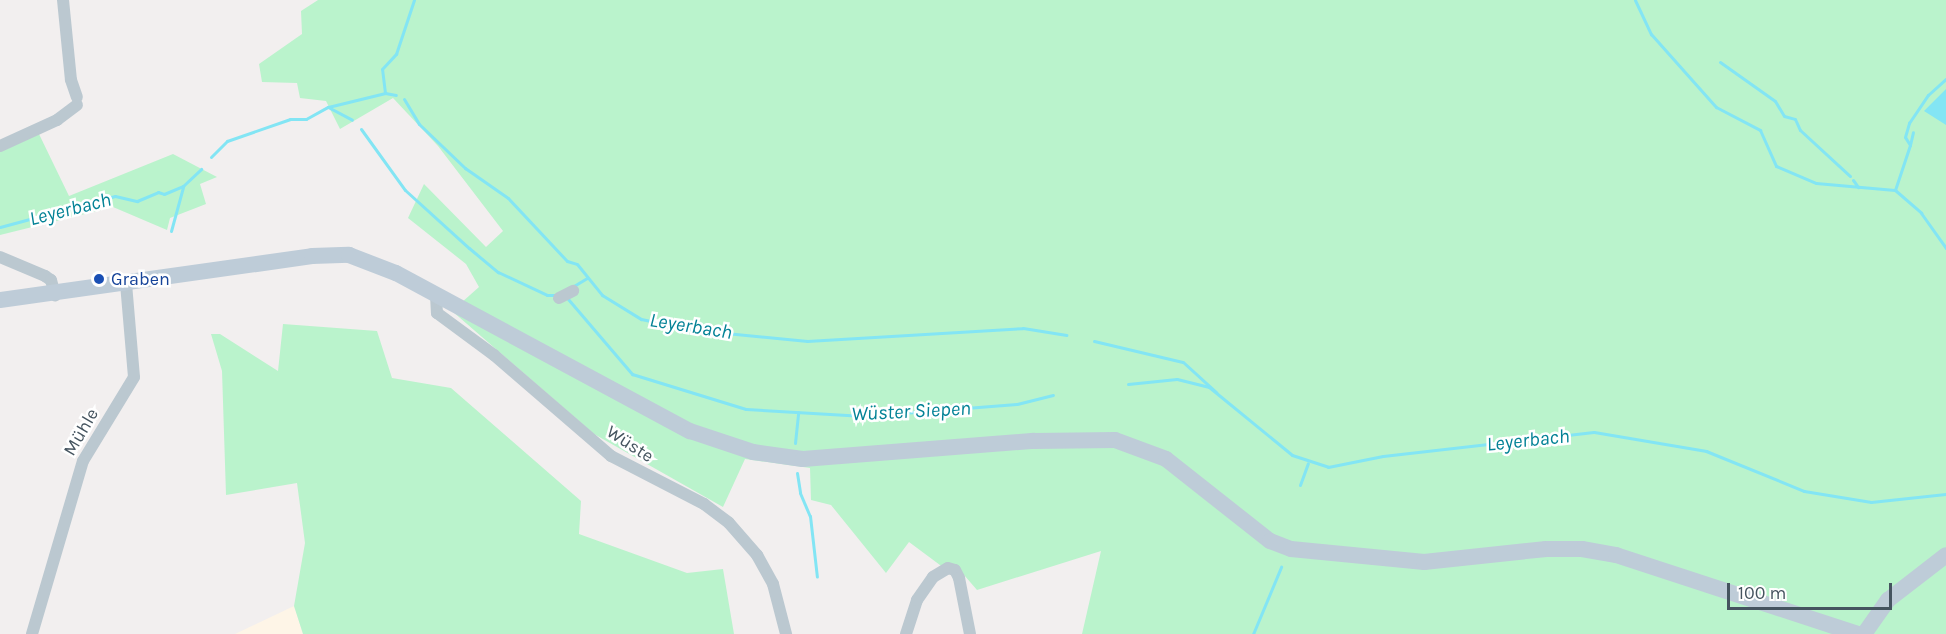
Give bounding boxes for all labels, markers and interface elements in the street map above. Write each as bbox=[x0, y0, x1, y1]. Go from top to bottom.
water label: Leyerbach bbox=[27, 187, 113, 231]
place label: Graben bbox=[111, 268, 170, 290]
marker: Graben bbox=[92, 272, 106, 286]
water label: Leyerbach bbox=[648, 308, 734, 344]
water label: Wüster Siepen bbox=[851, 396, 971, 426]
street label: Mühle bbox=[59, 404, 103, 460]
street label: Wüste bbox=[602, 421, 658, 467]
water label: Leyerbach bbox=[1485, 424, 1571, 456]
scale bar bbox=[1730, 571, 1895, 609]
text: 100 m bbox=[1738, 582, 1786, 604]

